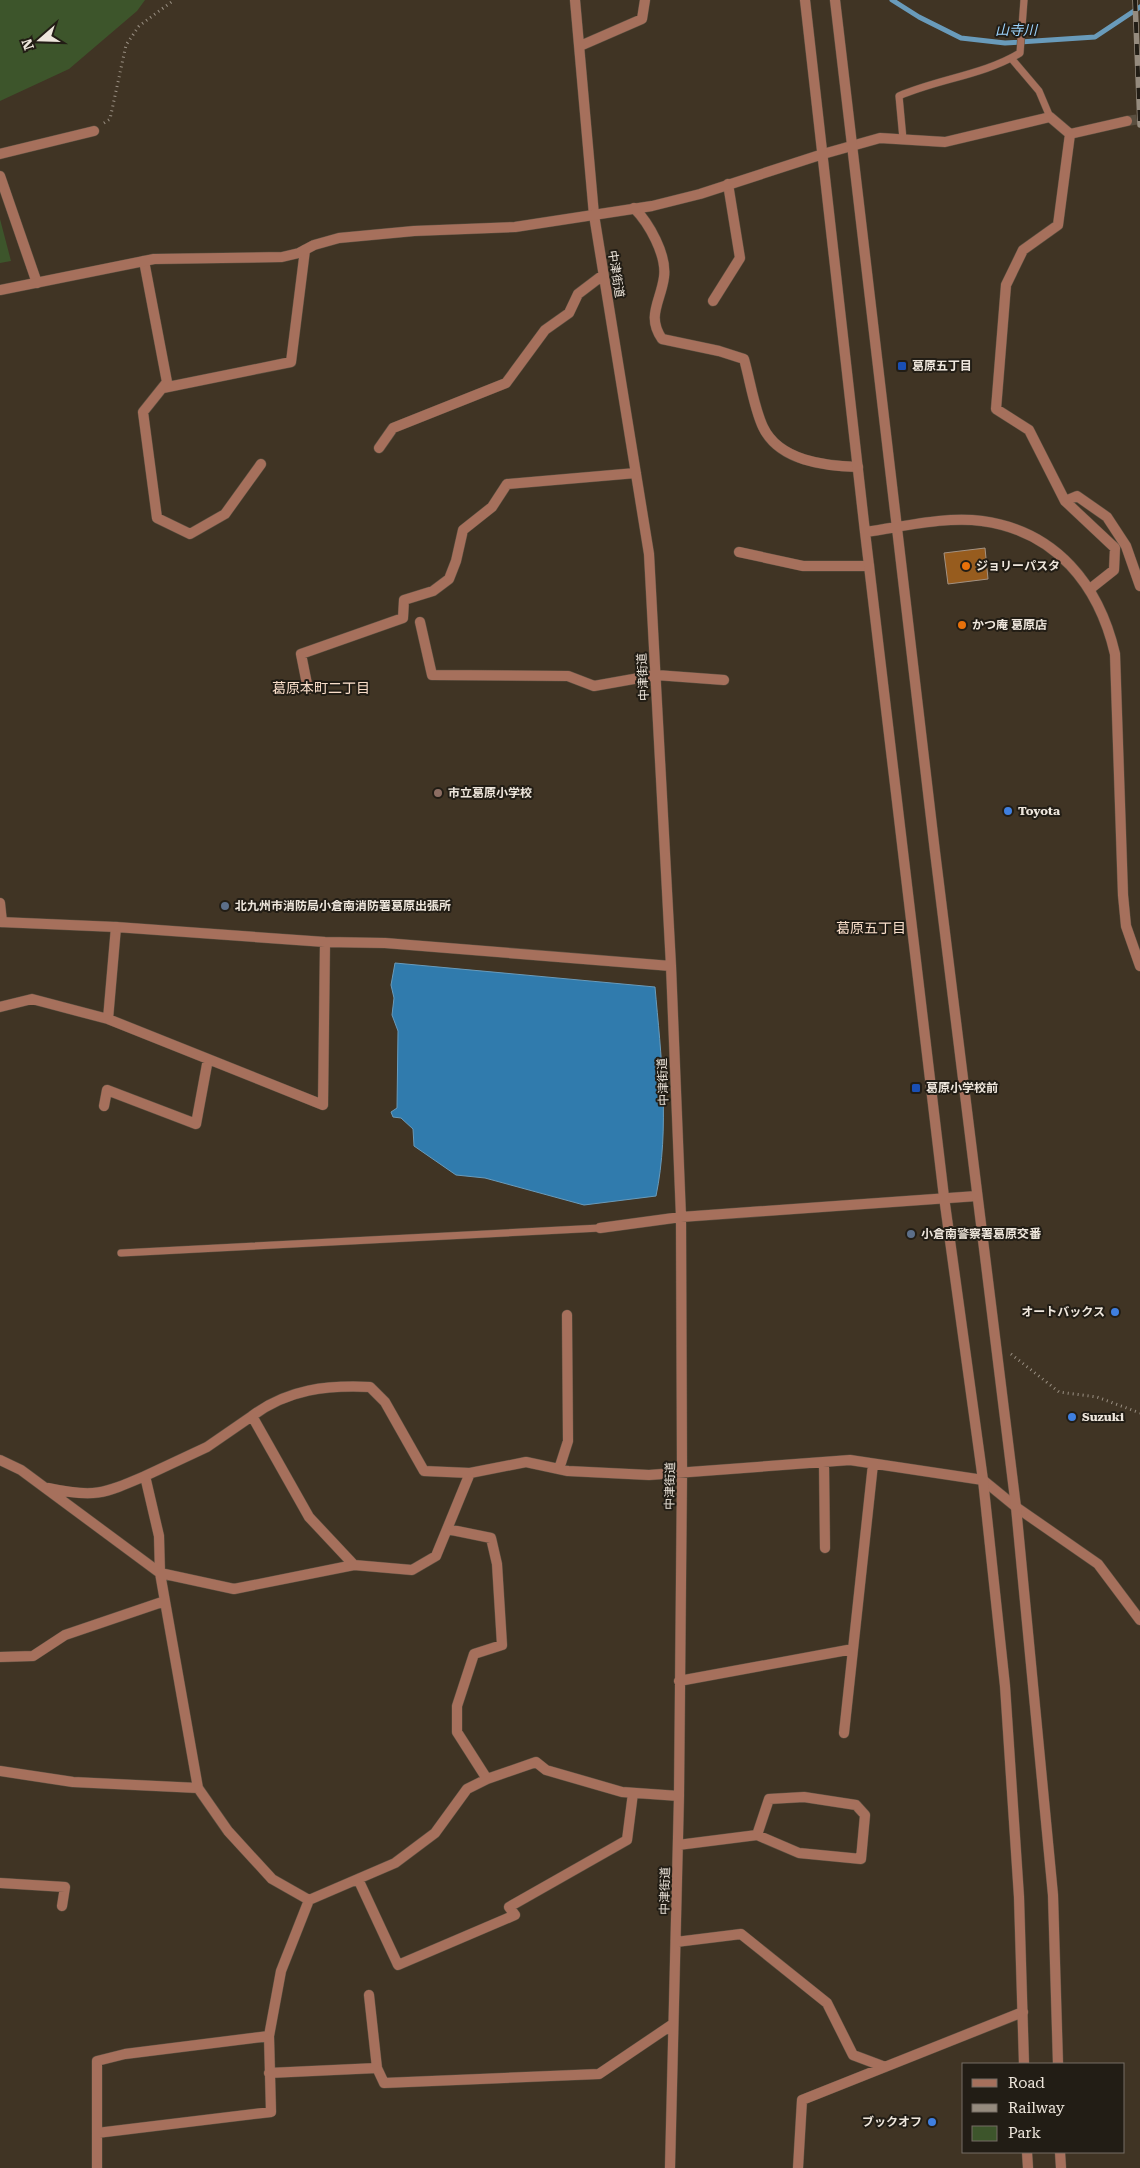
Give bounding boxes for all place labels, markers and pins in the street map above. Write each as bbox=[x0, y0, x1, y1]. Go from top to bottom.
place label: 葛原五丁目 bbox=[912, 359, 972, 373]
marker: 葛原五丁目 bbox=[896, 360, 908, 372]
place label: ジョリーパスタ bbox=[976, 559, 1060, 573]
marker: ジョリーパスタ bbox=[960, 560, 972, 572]
place label: かつ庵 葛原店 bbox=[972, 618, 1047, 632]
marker: かつ庵 葛原店 bbox=[956, 619, 968, 631]
place label: 市立葛原小学校 bbox=[448, 786, 532, 800]
marker: 市立葛原小学校 bbox=[432, 787, 444, 799]
place label: Toyota bbox=[1018, 804, 1060, 818]
marker: Toyota bbox=[1002, 805, 1014, 817]
place label: 北九州市消防局小倉南消防署葛原出張所 bbox=[235, 899, 451, 913]
marker: 北九州市消防局小倉南消防署葛原出張所 bbox=[219, 900, 231, 912]
place label: 葛原小学校前 bbox=[926, 1081, 998, 1095]
marker: 葛原小学校前 bbox=[910, 1082, 922, 1094]
place label: 小倉南警察署葛原交番 bbox=[921, 1227, 1042, 1241]
marker: 小倉南警察署葛原交番 bbox=[905, 1228, 917, 1240]
place label: オートバックス bbox=[1021, 1305, 1105, 1319]
marker: オートバックス bbox=[1109, 1306, 1121, 1318]
place label: Suzuki bbox=[1082, 1410, 1124, 1424]
marker: Suzuki bbox=[1066, 1411, 1078, 1423]
place label: ブックオフ bbox=[862, 2115, 922, 2129]
marker: ブックオフ bbox=[926, 2116, 938, 2128]

